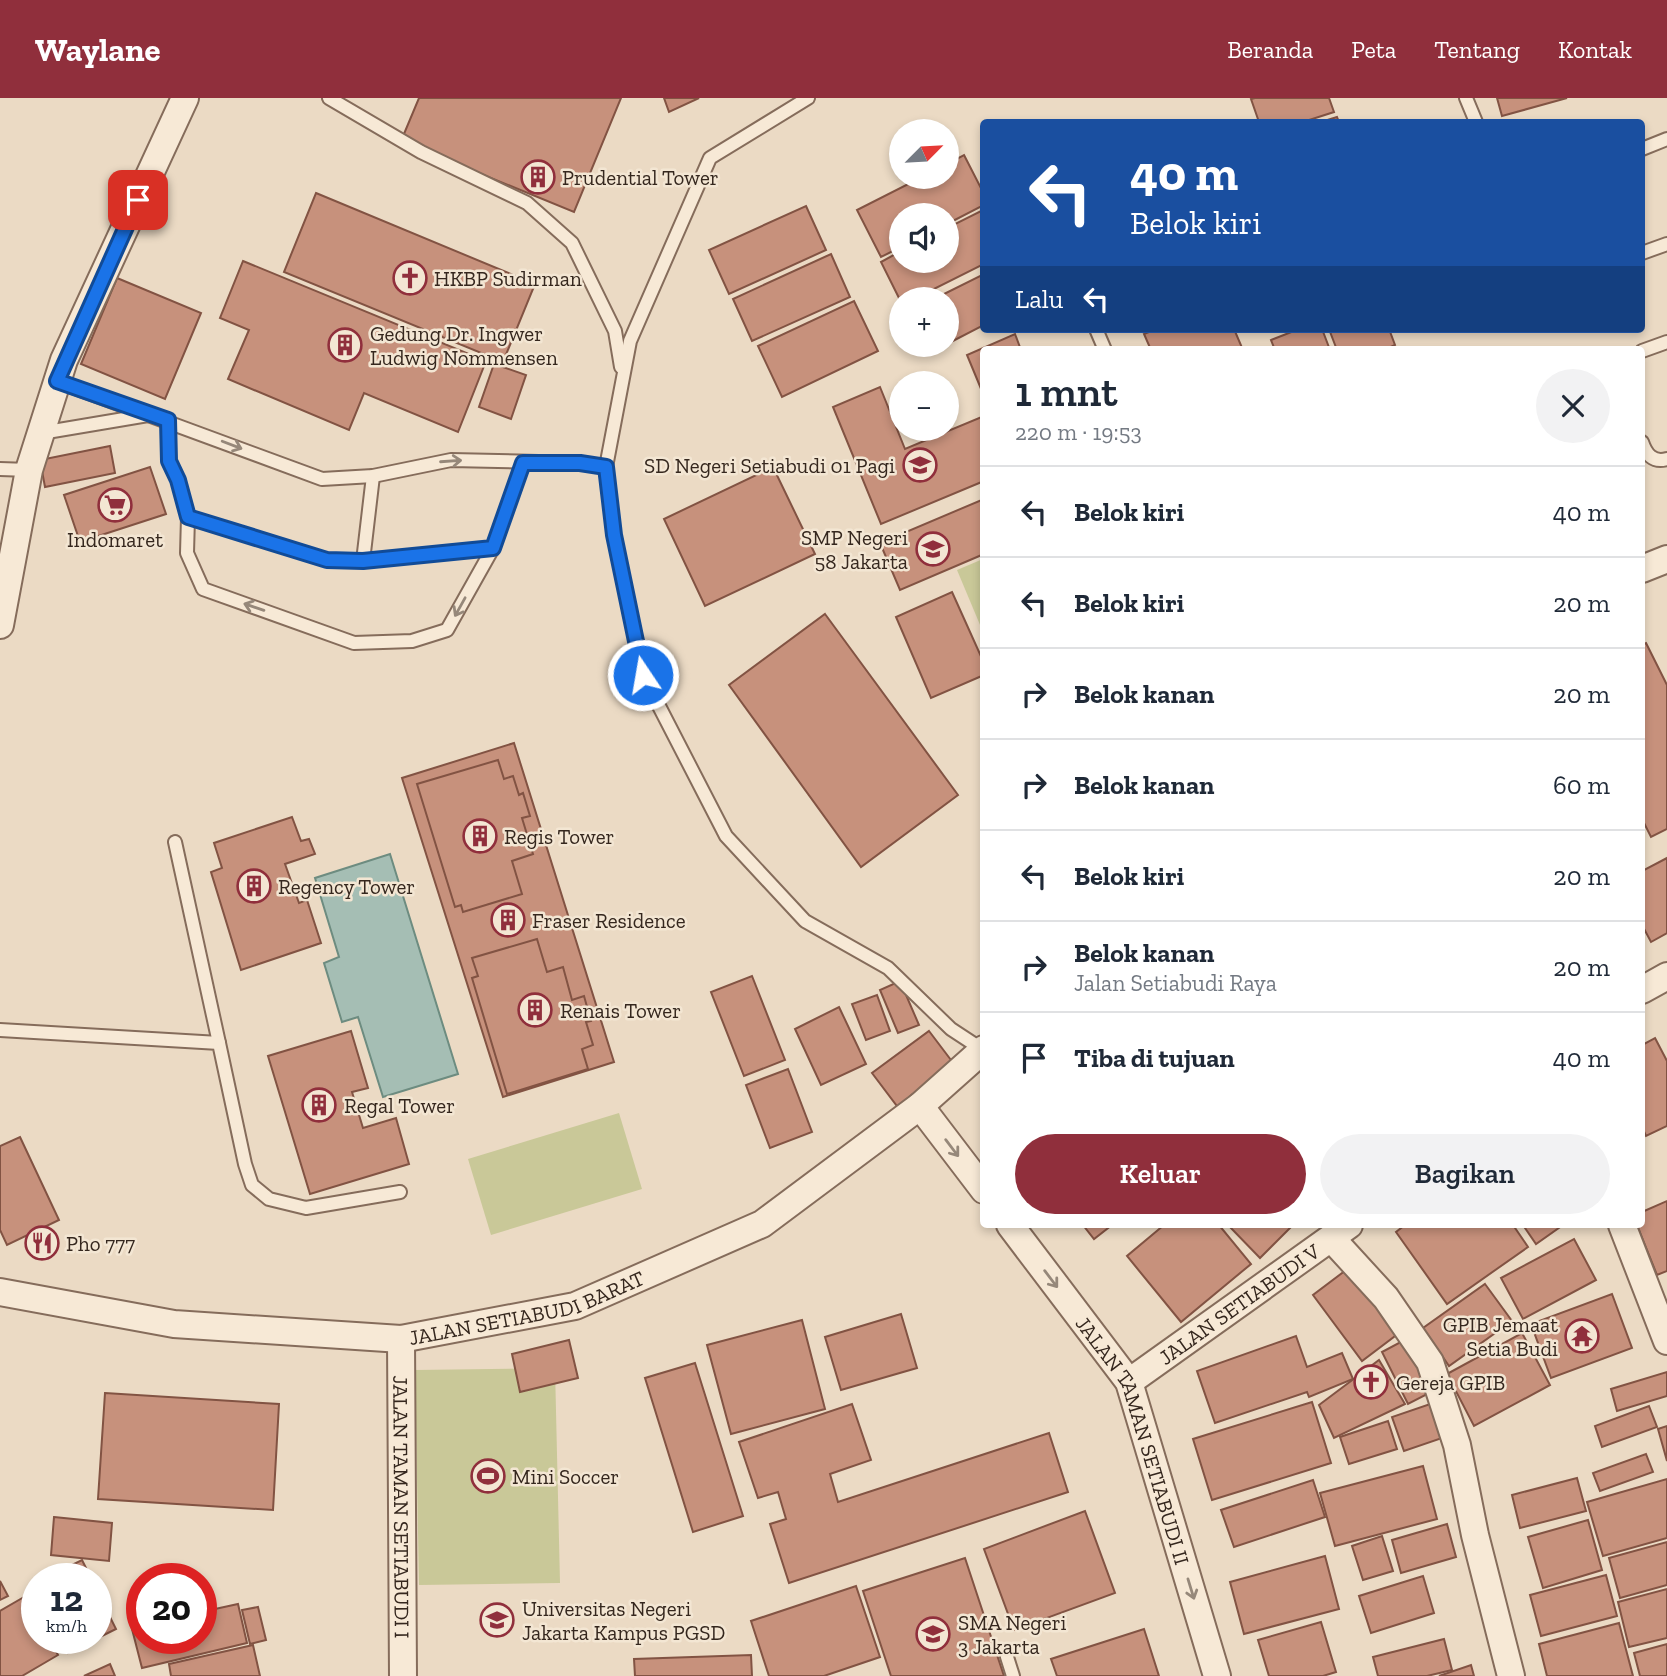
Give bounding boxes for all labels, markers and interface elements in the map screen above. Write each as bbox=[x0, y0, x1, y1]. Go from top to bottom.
text: Waylane bbox=[35, 30, 161, 69]
text: Beranda bbox=[1227, 35, 1313, 64]
text: Peta bbox=[1351, 35, 1396, 64]
text: Tentang bbox=[1434, 35, 1520, 64]
text: Kontak bbox=[1558, 35, 1632, 64]
north arrow bbox=[889, 119, 959, 189]
map controls bbox=[889, 119, 959, 441]
text: 40 m bbox=[1130, 144, 1238, 203]
icon: left bbox=[1015, 147, 1106, 238]
building icon: Prudential Tower bbox=[519, 158, 557, 196]
place label: Prudential Tower bbox=[562, 165, 719, 190]
pin bbox=[108, 170, 168, 230]
icon: arrive bbox=[119, 181, 157, 219]
button: sound bbox=[889, 203, 959, 273]
text: Belok kiri bbox=[1130, 204, 1261, 242]
church icon: HKBP Sudirman bbox=[391, 259, 429, 297]
place label: HKBP Sudirman bbox=[434, 266, 582, 291]
icon: left bbox=[1077, 280, 1115, 318]
text: Lalu bbox=[1015, 283, 1063, 315]
button: + bbox=[889, 287, 959, 357]
place label: Gedung Dr. Ingwer Ludwig Nommensen bbox=[370, 321, 558, 370]
building icon: Gedung Dr. Ingwer Ludwig Nommensen bbox=[326, 326, 364, 364]
text: 1 mnt bbox=[1015, 366, 1118, 417]
button: close bbox=[1536, 369, 1610, 443]
button: − bbox=[889, 371, 959, 441]
text: 220 m · 19:53 bbox=[1015, 418, 1142, 446]
one-way arrow bbox=[220, 439, 242, 452]
school or university icon: SD Negeri Setiabudi 01 Pagi bbox=[901, 446, 939, 484]
place label: SD Negeri Setiabudi 01 Pagi bbox=[644, 453, 895, 478]
one-way arrow bbox=[439, 455, 462, 468]
supermarket icon: Indomaret bbox=[96, 486, 134, 524]
icon: left bbox=[1015, 493, 1053, 531]
text: Belok kiri bbox=[1074, 496, 1184, 528]
text: 40 m bbox=[1553, 496, 1610, 528]
place label: SMP Negeri 58 Jakarta bbox=[801, 525, 908, 574]
place label: Indomaret bbox=[67, 527, 163, 552]
school or university icon: SMP Negeri 58 Jakarta bbox=[914, 530, 952, 568]
icon: left bbox=[1015, 584, 1053, 622]
text: Belok kiri bbox=[1074, 587, 1184, 619]
text: 20 m bbox=[1553, 587, 1610, 619]
one-way arrow bbox=[453, 596, 466, 617]
one-way arrow bbox=[243, 600, 265, 612]
position arrow bbox=[606, 638, 680, 712]
icon: right bbox=[1015, 675, 1053, 713]
text: Belok kanan bbox=[1074, 678, 1215, 710]
text: 20 m bbox=[1553, 678, 1610, 710]
icon: right bbox=[1015, 766, 1053, 804]
text: Belok kanan bbox=[1074, 769, 1215, 801]
text: 60 m bbox=[1553, 769, 1610, 801]
building icon: Regis Tower bbox=[461, 817, 499, 855]
place label: Regis Tower bbox=[504, 824, 614, 849]
icon: left bbox=[1015, 857, 1053, 895]
text: Belok kiri bbox=[1074, 860, 1184, 892]
text: 20 m bbox=[1553, 860, 1610, 892]
building icon: Regency Tower bbox=[235, 867, 273, 905]
place label: Regency Tower bbox=[278, 874, 415, 899]
building icon: Fraser Residence bbox=[489, 901, 527, 939]
place label: Fraser Residence bbox=[532, 908, 686, 933]
text: Belok kanan bbox=[1074, 937, 1215, 969]
icon: right bbox=[1015, 948, 1053, 986]
text: 20 m bbox=[1553, 951, 1610, 983]
text: Jalan Setiabudi Raya bbox=[1074, 969, 1277, 997]
building icon: Renais Tower bbox=[516, 991, 554, 1029]
place label: Renais Tower bbox=[560, 998, 681, 1023]
icon: arrive bbox=[1015, 1039, 1053, 1077]
text: Tiba di tujuan bbox=[1074, 1042, 1235, 1074]
text: 40 m bbox=[1553, 1042, 1610, 1074]
building icon: Regal Tower bbox=[300, 1086, 338, 1124]
place label: Regal Tower bbox=[344, 1093, 455, 1118]
button: Keluar bbox=[1015, 1134, 1306, 1214]
button: Bagikan bbox=[1320, 1134, 1610, 1214]
one-way arrow bbox=[944, 1138, 959, 1157]
restaurant icon: Pho 777 bbox=[23, 1224, 61, 1262]
place label: Pho 777 bbox=[66, 1231, 135, 1256]
street label: JALAN SETIABUDI V bbox=[1154, 1238, 1324, 1369]
street label: JALAN SETIABUDI BARAT bbox=[407, 1265, 648, 1350]
one-way arrow bbox=[1043, 1270, 1058, 1289]
street label: JALAN TAMAN SETIABUDI II bbox=[1071, 1311, 1195, 1567]
place label: GPIB Jemaat Setia Budi bbox=[1443, 1312, 1558, 1361]
temple icon: GPIB Jemaat Setia Budi bbox=[1563, 1317, 1601, 1355]
church icon: Gereja GPIB bbox=[1352, 1363, 1390, 1401]
place label: Gereja GPIB bbox=[1396, 1370, 1505, 1396]
street label: JALAN TAMAN SETIABUDI I bbox=[389, 1375, 415, 1638]
sports icon: Mini Soccer bbox=[469, 1457, 507, 1495]
place label: Mini Soccer bbox=[512, 1464, 619, 1489]
speed limit sign: 20 bbox=[126, 1563, 217, 1654]
one-way arrow bbox=[1185, 1577, 1198, 1599]
text: 12 bbox=[50, 1578, 83, 1620]
place label: Universitas Negeri Jakarta Kampus PGSD bbox=[522, 1596, 725, 1645]
school or university icon: Universitas Negeri Jakarta Kampus PGSD bbox=[478, 1601, 516, 1639]
place label: SMA Negeri 3 Jakarta bbox=[958, 1610, 1067, 1659]
text: km/h bbox=[46, 1615, 87, 1637]
school or university icon: SMA Negeri 3 Jakarta bbox=[914, 1615, 952, 1653]

